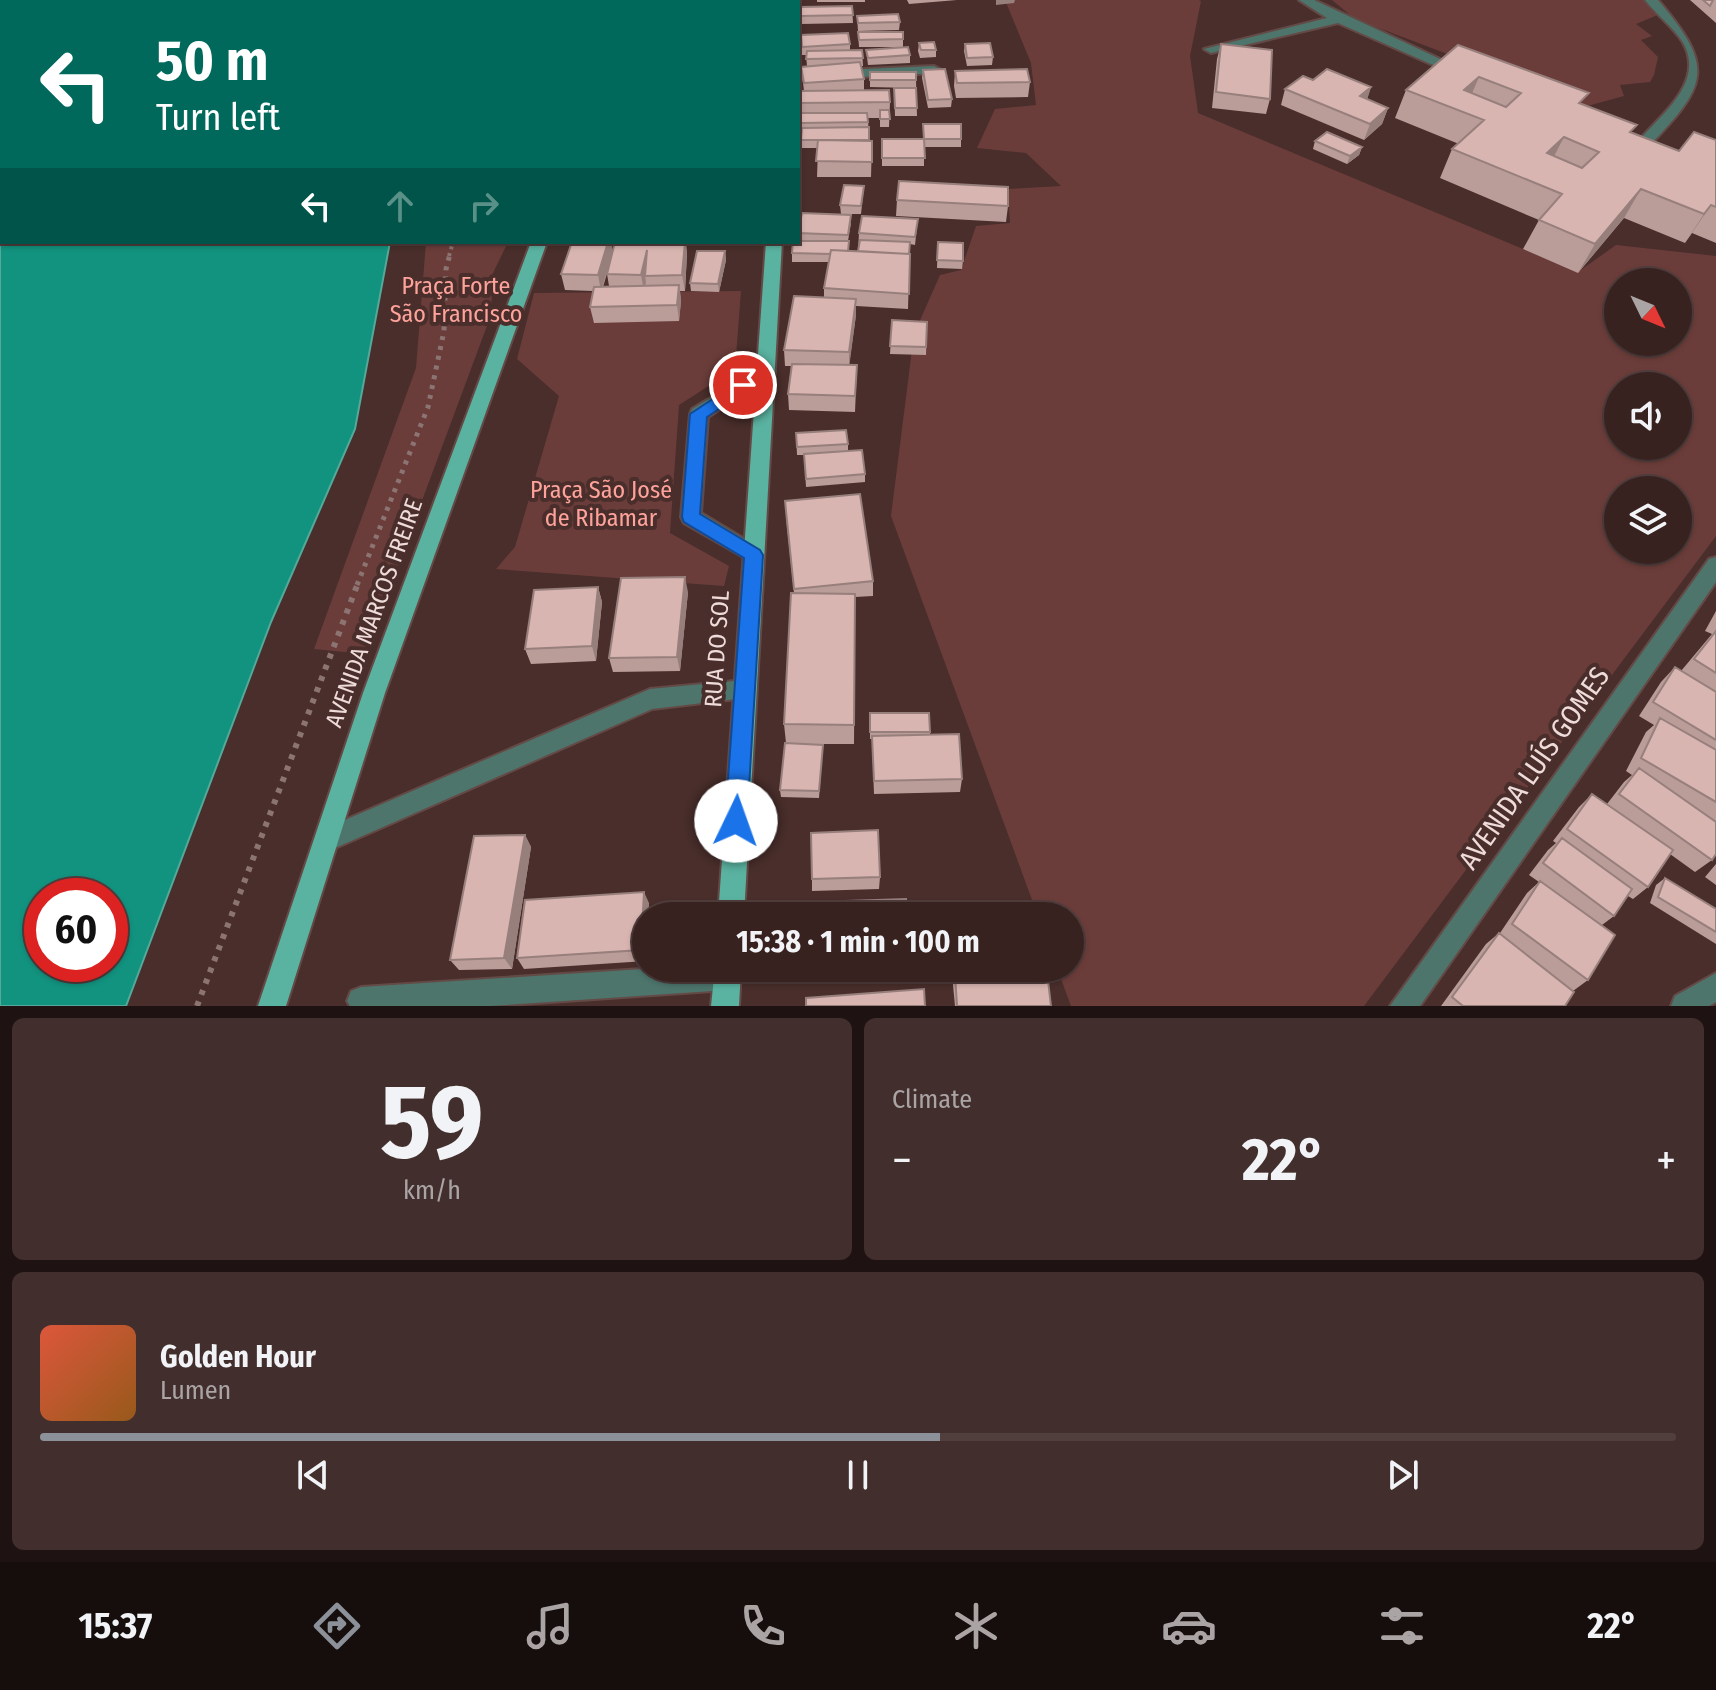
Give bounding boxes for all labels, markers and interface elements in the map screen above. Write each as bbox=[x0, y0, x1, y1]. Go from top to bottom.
text: 50 m bbox=[156, 28, 268, 95]
icon: left bbox=[24, 32, 128, 136]
text: Turn left bbox=[156, 96, 280, 140]
icon: left bbox=[294, 184, 338, 228]
icon: ahead bbox=[378, 184, 422, 228]
icon: right bbox=[462, 184, 506, 228]
north arrow bbox=[1604, 268, 1692, 356]
map controls bbox=[1604, 268, 1692, 564]
park label: Praça Forte São Francisco bbox=[390, 272, 522, 328]
pin bbox=[709, 351, 777, 419]
icon: arrive bbox=[721, 363, 765, 407]
button: sound bbox=[1604, 372, 1692, 460]
park label: Praça São José de Ribamar bbox=[530, 476, 672, 532]
button: layers bbox=[1604, 476, 1692, 564]
street label: AVENIDA MARCOS FREIRE bbox=[320, 495, 428, 731]
street label: RUA DO SOL bbox=[699, 589, 735, 708]
street label: AVENIDA LUÍS GOMES bbox=[1452, 660, 1616, 876]
position arrow bbox=[694, 779, 778, 863]
speed limit sign: 60 bbox=[24, 878, 128, 982]
text: 15:38 · 1 min · 100 m bbox=[736, 924, 980, 960]
text: 59 bbox=[380, 1060, 484, 1185]
text: Climate bbox=[892, 1084, 972, 1115]
text: 22° bbox=[1242, 1124, 1326, 1196]
text: − bbox=[892, 1134, 912, 1187]
text: + bbox=[1656, 1134, 1676, 1187]
text: km/h bbox=[403, 1175, 461, 1206]
text: Golden Hour bbox=[160, 1339, 316, 1375]
text: Lumen bbox=[160, 1375, 231, 1406]
icon: previous bbox=[291, 1453, 335, 1497]
icon: pause bbox=[836, 1453, 880, 1497]
icon: next bbox=[1381, 1453, 1425, 1497]
icon: directions bbox=[309, 1598, 365, 1654]
icon: music bbox=[522, 1598, 578, 1654]
icon: phone bbox=[735, 1598, 791, 1654]
icon: climate bbox=[948, 1598, 1004, 1654]
icon: car bbox=[1161, 1598, 1217, 1654]
icon: filters bbox=[1374, 1598, 1430, 1654]
text: 15:37 bbox=[78, 1604, 152, 1648]
text: 22° bbox=[1587, 1604, 1637, 1648]

